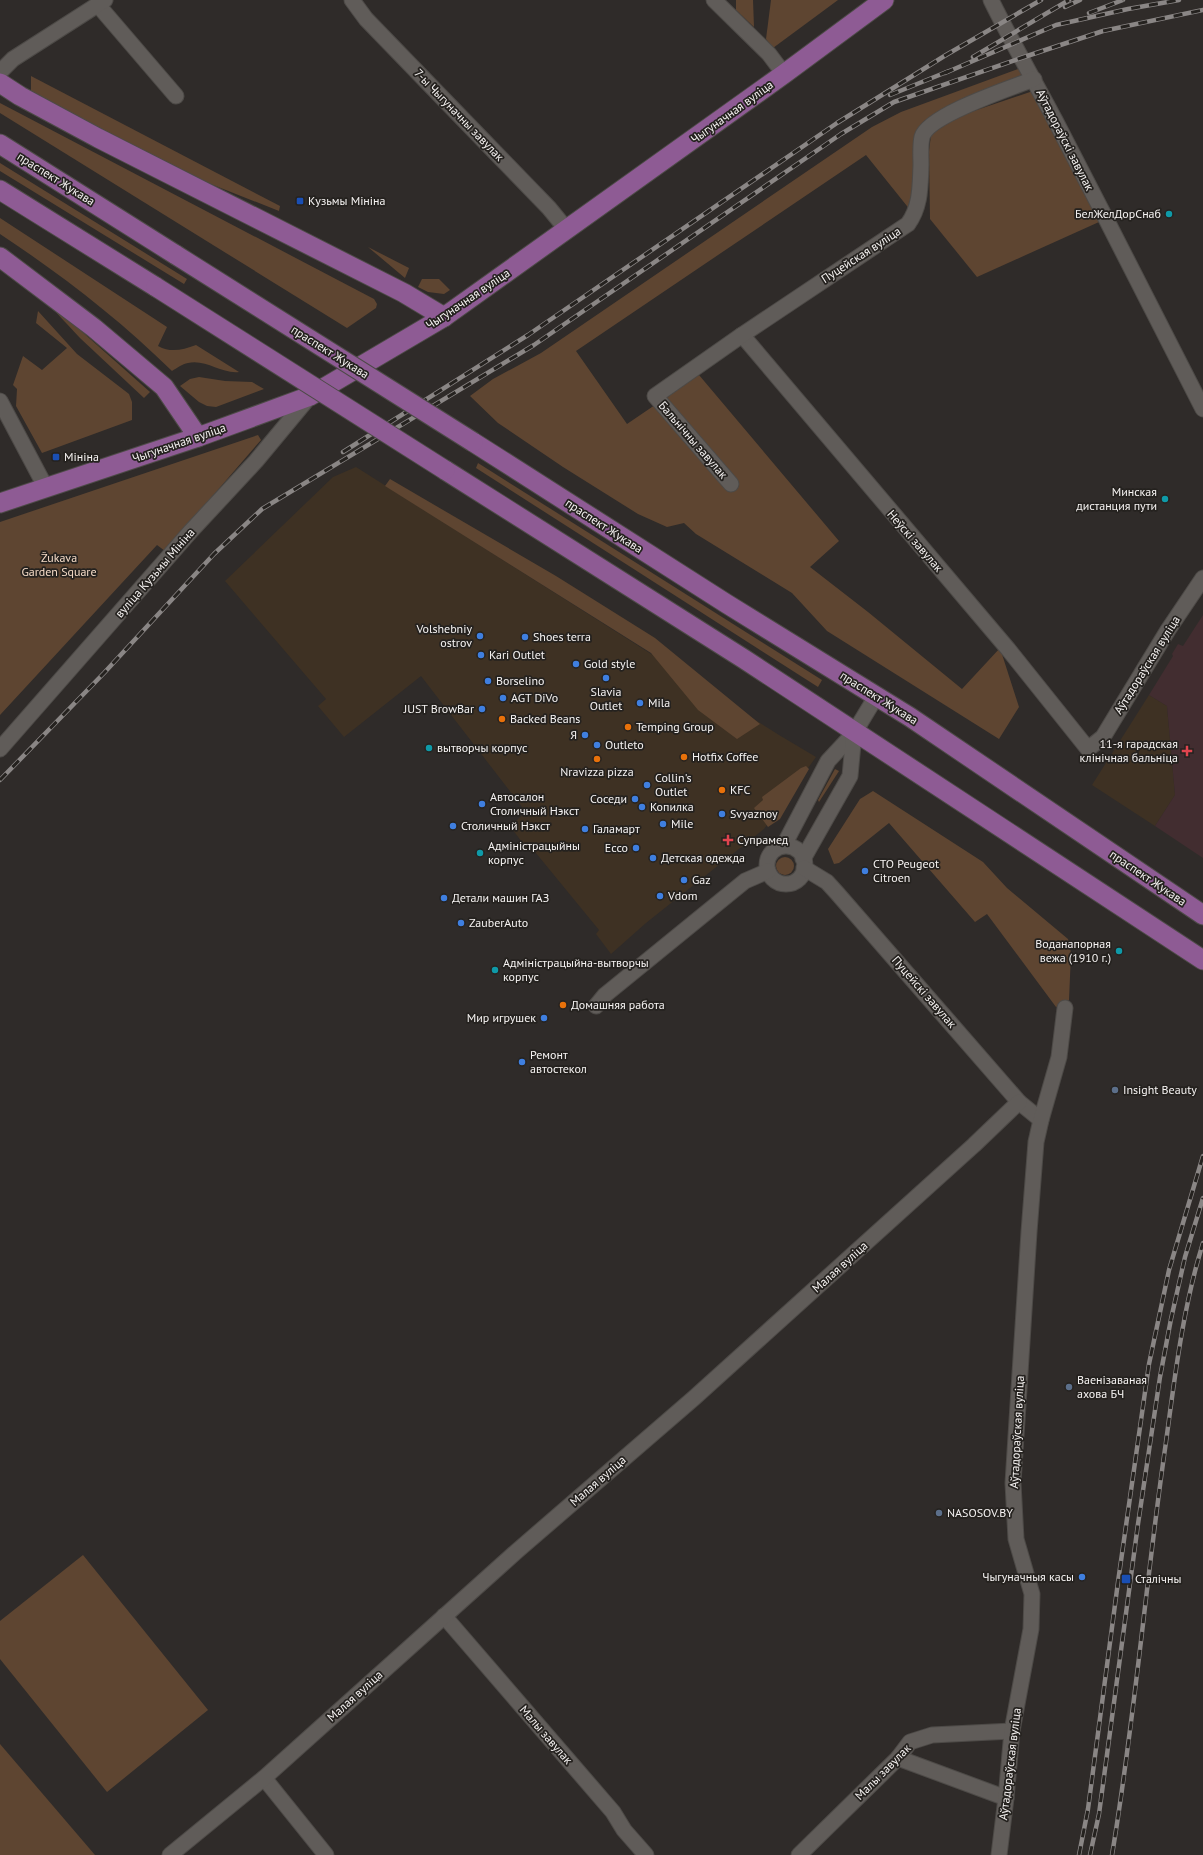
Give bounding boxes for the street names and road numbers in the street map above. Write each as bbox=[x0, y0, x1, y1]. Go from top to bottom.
street label: 7-ы Чыгуначны завулак bbox=[411, 65, 508, 164]
street label: Чыгуначная вуліца bbox=[688, 77, 776, 146]
street label: Аўтадораўскі завулак bbox=[1033, 87, 1098, 193]
street label: праспект Жукава bbox=[15, 149, 98, 209]
street label: Пуцейская вуліца bbox=[818, 223, 903, 286]
street label: Чыгуначная вуліца bbox=[423, 265, 513, 332]
street label: праспект Жукава bbox=[289, 322, 372, 382]
street label: Бальнічны завулак bbox=[656, 398, 731, 482]
street label: Чыгуначная вуліца bbox=[130, 419, 228, 466]
street label: праспект Жукава bbox=[563, 495, 646, 556]
street label: Неўскі завулак bbox=[884, 507, 947, 575]
street label: вуліца Кузьмы Мініна bbox=[112, 525, 198, 621]
street label: Аўтадораўская вуліца bbox=[1110, 613, 1183, 717]
street label: праспект Жукава bbox=[838, 668, 921, 728]
street label: праспект Жукава bbox=[1107, 846, 1189, 909]
street label: Пуцейскі завулак bbox=[889, 953, 960, 1031]
street label: Малая вуліца bbox=[809, 1238, 871, 1295]
street label: Аўтадораўская вуліца bbox=[1006, 1375, 1027, 1489]
street label: Малая вуліца bbox=[567, 1452, 629, 1509]
street label: Малая вуліца bbox=[324, 1667, 386, 1724]
street label: Малы завулак bbox=[517, 1702, 576, 1767]
street label: Аўтадораўская вуліца bbox=[995, 1707, 1024, 1821]
street label: Малы завулак bbox=[852, 1740, 914, 1803]

